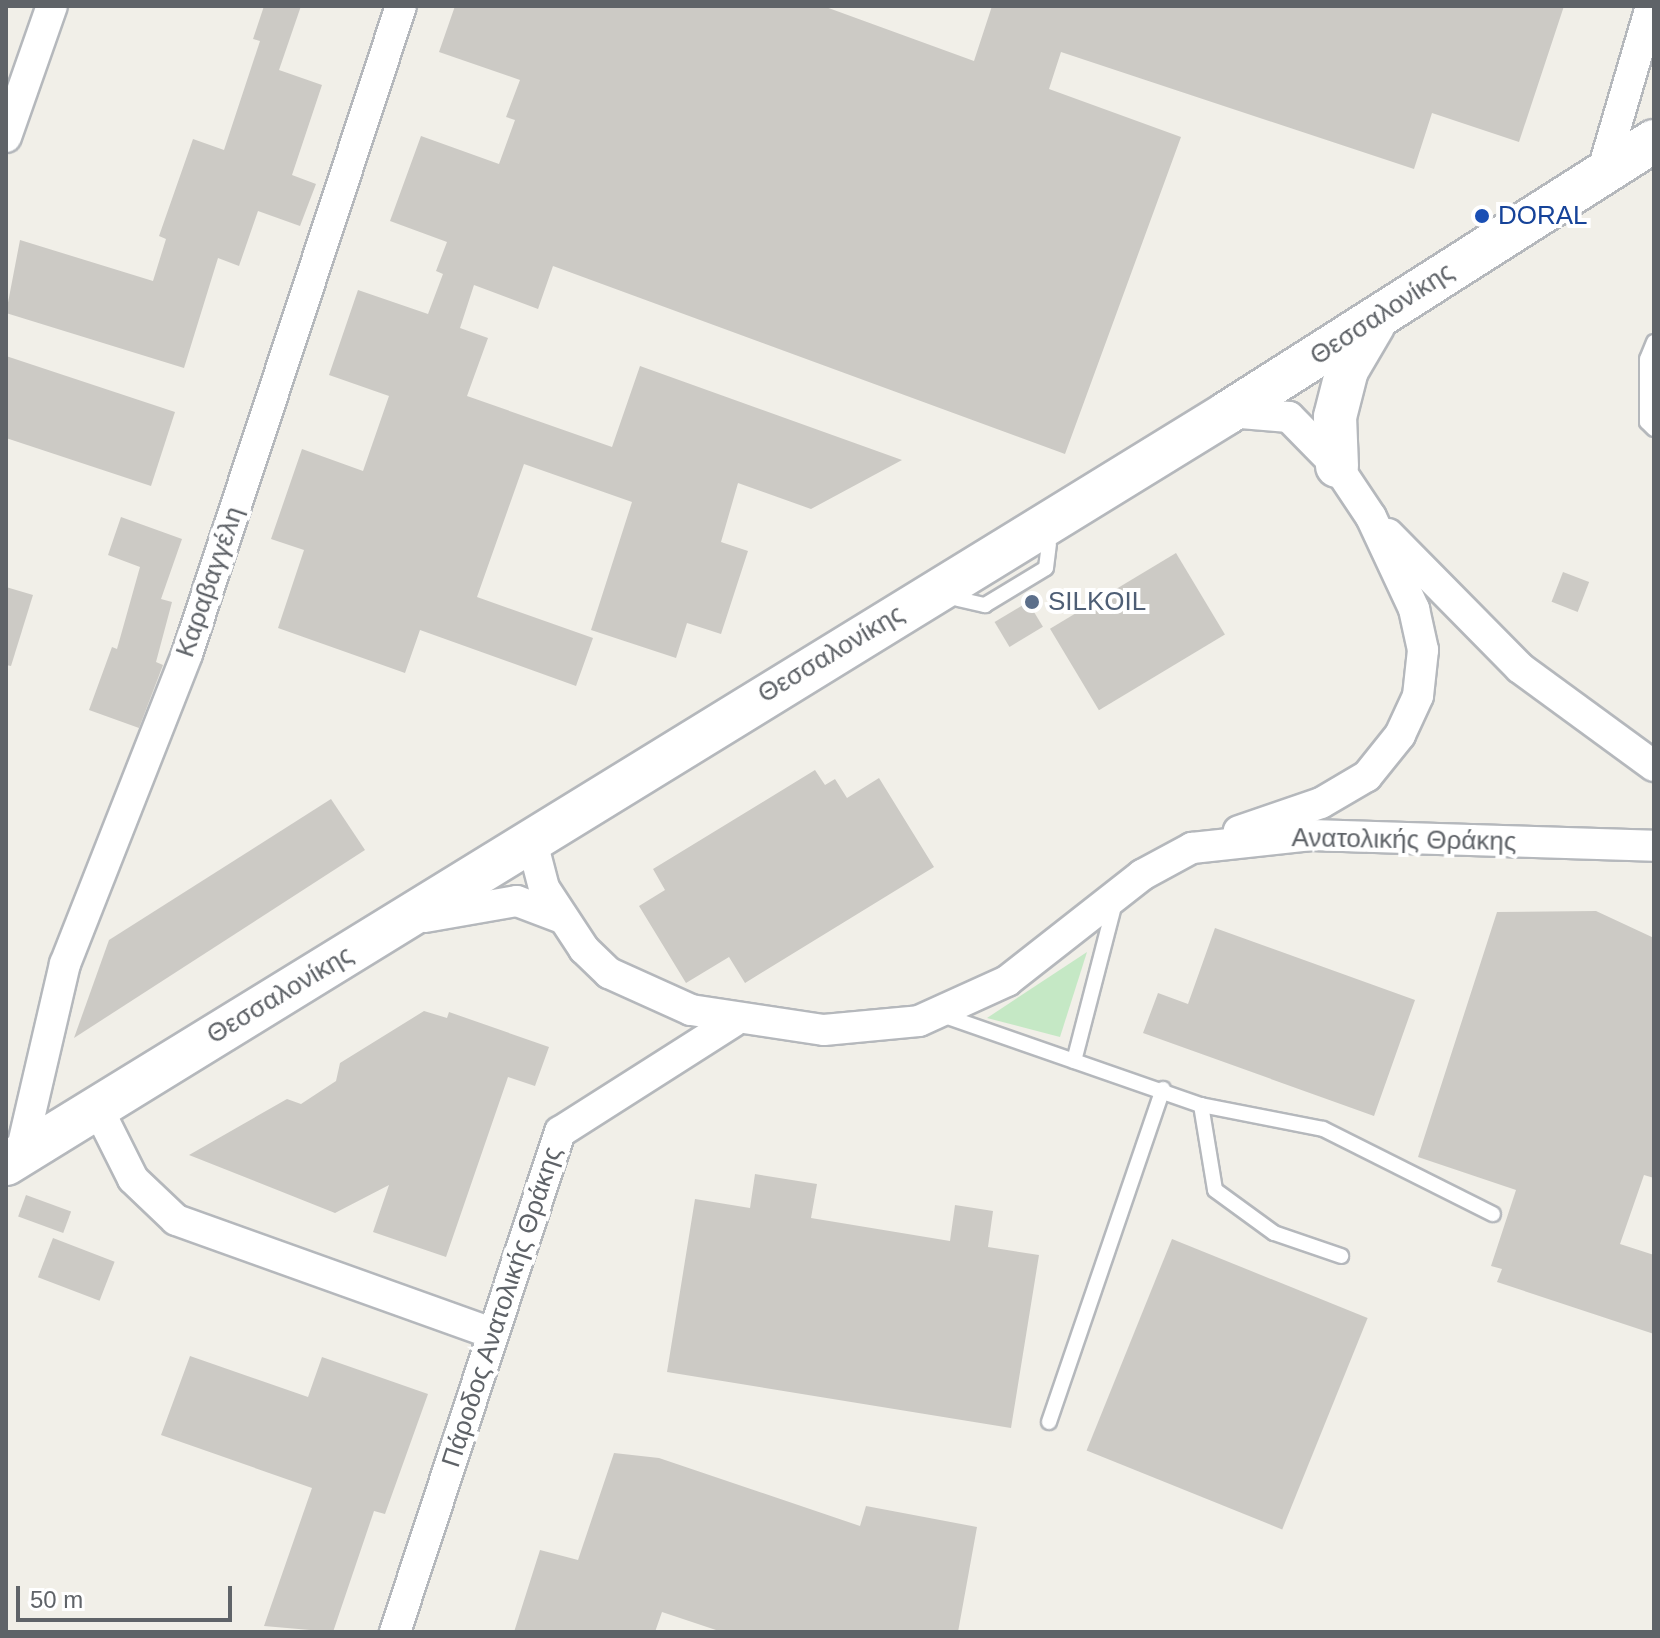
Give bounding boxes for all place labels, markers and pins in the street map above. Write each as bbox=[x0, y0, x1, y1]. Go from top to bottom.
place label: DORAL bbox=[1498, 200, 1588, 232]
marker: DORAL bbox=[1473, 207, 1491, 225]
place label: SILKOIL bbox=[1048, 586, 1146, 618]
marker: SILKOIL bbox=[1023, 593, 1041, 611]

